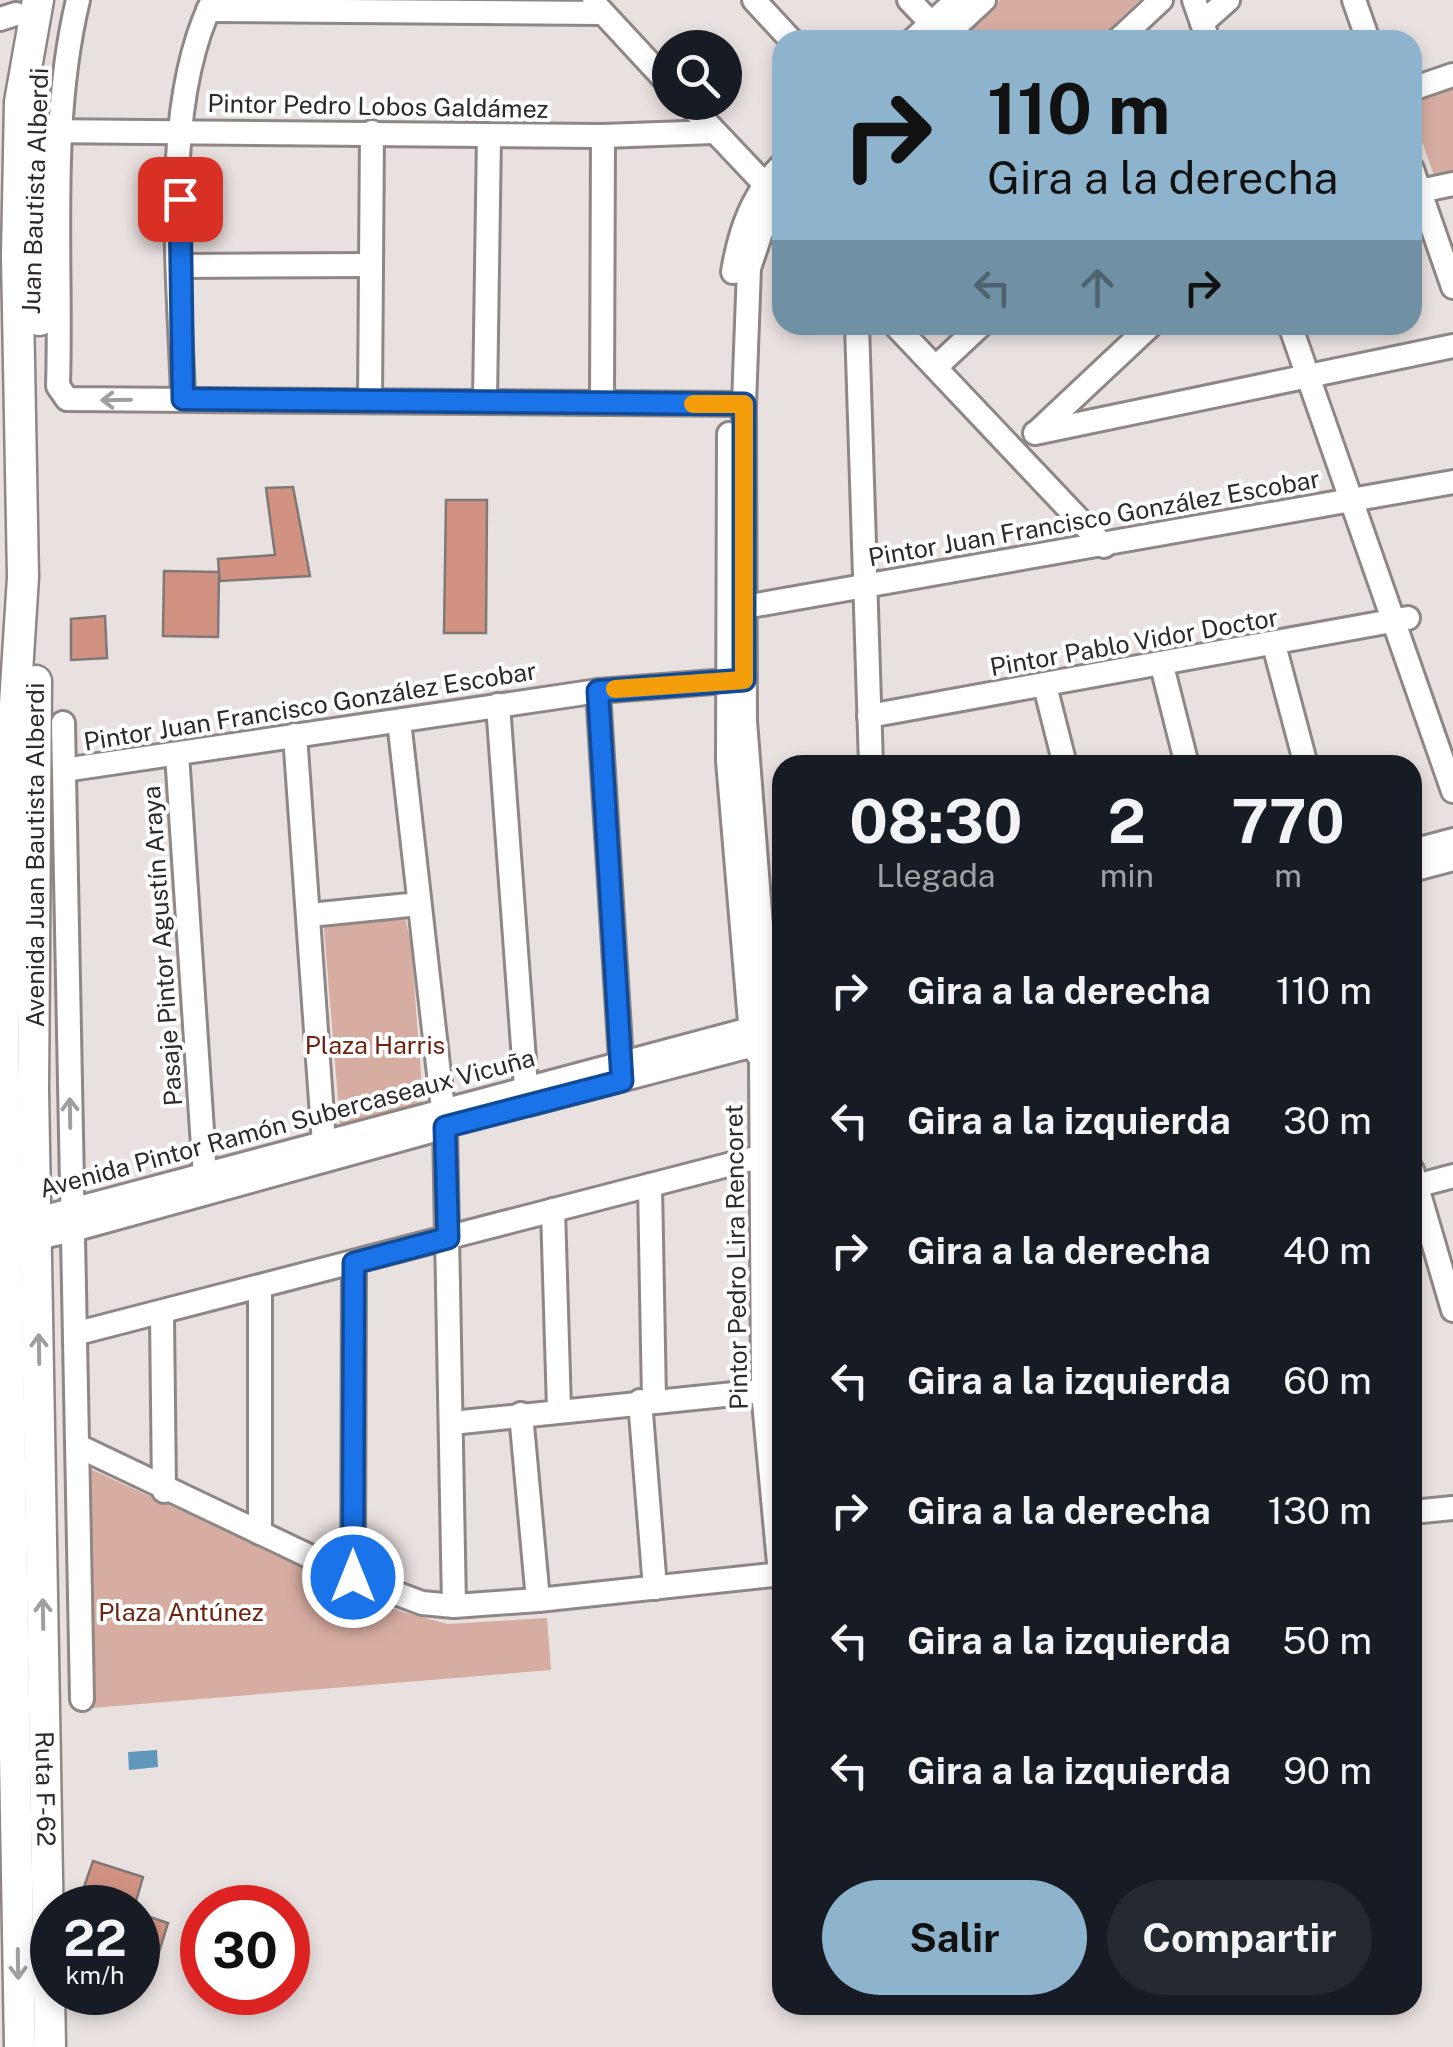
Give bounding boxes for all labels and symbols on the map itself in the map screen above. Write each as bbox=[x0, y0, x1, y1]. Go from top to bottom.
street label: Juan Bautista Alberdi bbox=[16, 67, 54, 315]
street label: Pintor Pedro Lobos Galdámez bbox=[207, 88, 549, 124]
pin bbox=[138, 157, 223, 242]
one-way arrow bbox=[101, 390, 134, 410]
street label: Pintor Juan Francisco González Escobar bbox=[866, 463, 1322, 573]
street label: Pintor Pablo Vidor Doctor bbox=[988, 602, 1280, 682]
street label: Pintor Juan Francisco González Escobar bbox=[82, 655, 538, 757]
street label: Avenida Juan Bautista Alberdi bbox=[20, 683, 50, 1027]
street label: Pasaje Pintor Agustín Araya bbox=[136, 785, 188, 1107]
park label: Plaza Harris bbox=[305, 1030, 445, 1060]
street label: Avenida Pintor Ramón Subercaseaux Vicuña bbox=[36, 1042, 538, 1204]
one-way arrow bbox=[60, 1097, 79, 1129]
street label: Pintor Pedro Lira Rencoret bbox=[718, 1104, 754, 1410]
one-way arrow bbox=[30, 1333, 48, 1366]
position arrow bbox=[301, 1525, 405, 1629]
park label: Plaza Antúnez bbox=[98, 1597, 264, 1627]
one-way arrow bbox=[34, 1599, 52, 1632]
street label: Ruta F-62 bbox=[29, 1731, 61, 1847]
speed limit sign: 30 bbox=[180, 1885, 310, 2015]
one-way arrow bbox=[9, 1947, 28, 1979]

